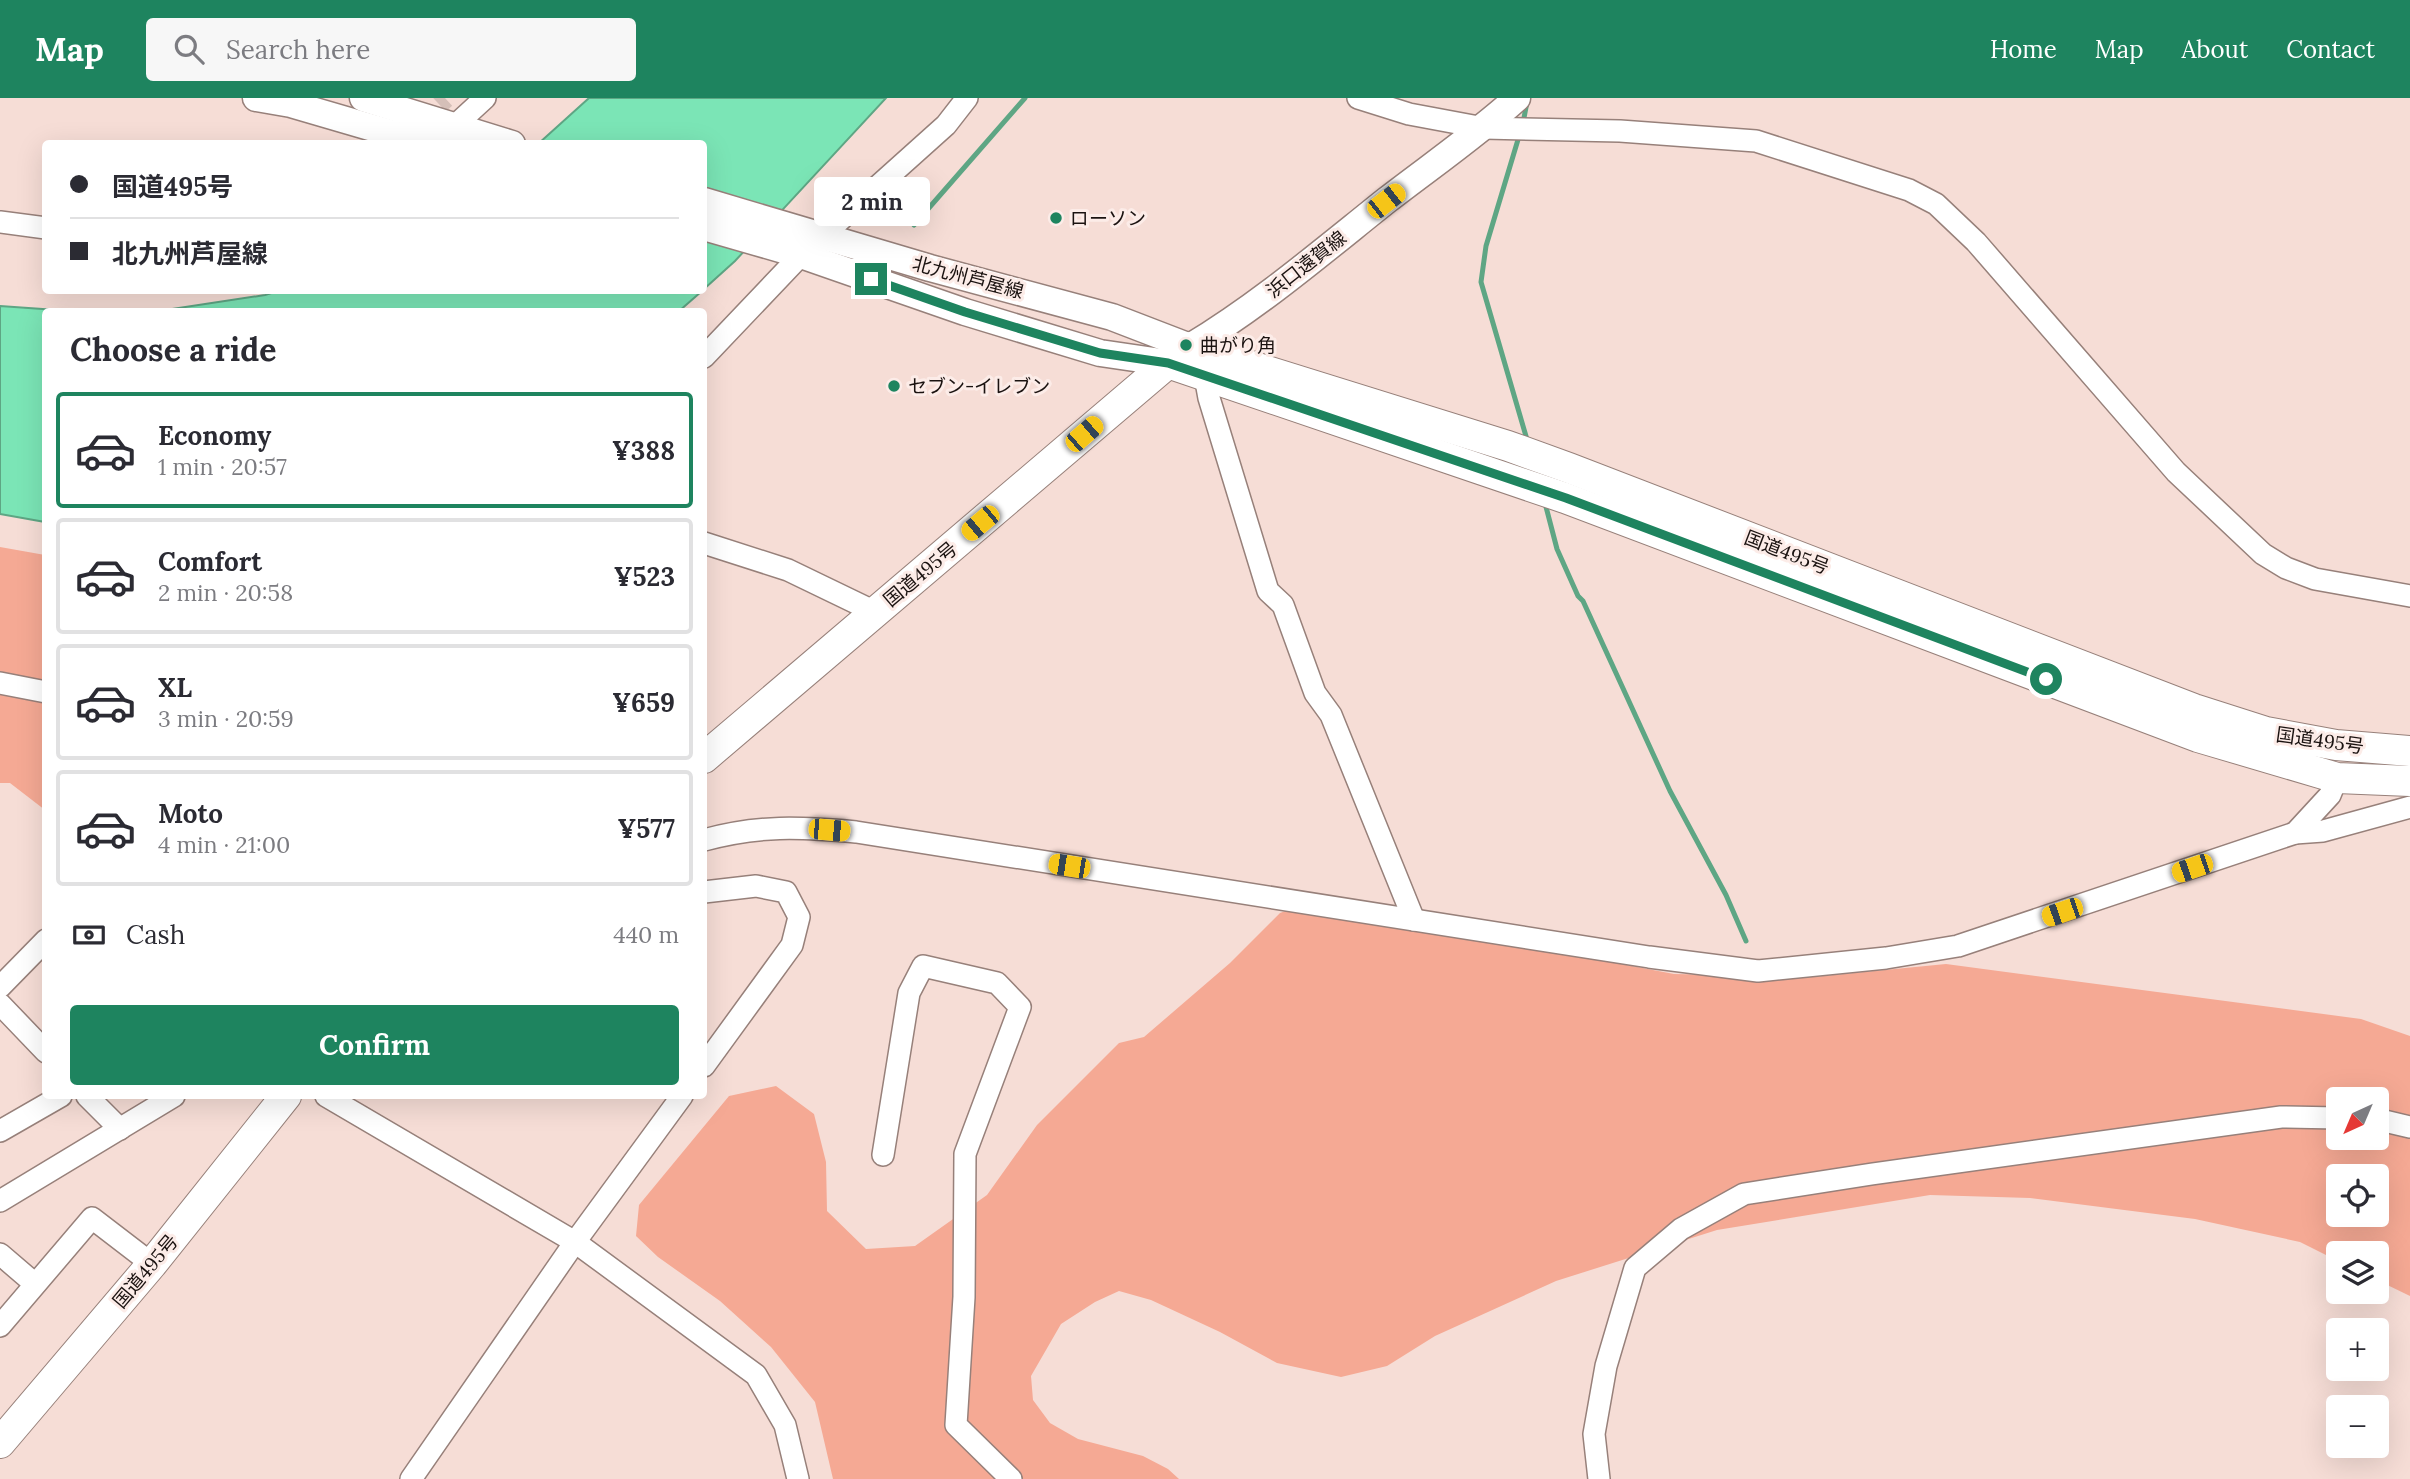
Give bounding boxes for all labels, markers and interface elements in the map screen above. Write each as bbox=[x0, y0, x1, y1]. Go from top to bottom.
search box bbox=[146, 18, 636, 81]
text: Map bbox=[35, 28, 104, 70]
icon: search bbox=[170, 30, 208, 68]
text: Search here bbox=[226, 33, 370, 66]
text: Home bbox=[1990, 34, 2057, 65]
text: Map bbox=[2095, 34, 2144, 65]
text: About bbox=[2182, 34, 2248, 65]
text: Contact bbox=[2286, 34, 2375, 65]
text: 国道495号 bbox=[112, 170, 233, 203]
callout: 2 min bbox=[813, 178, 929, 226]
car bbox=[1363, 180, 1410, 222]
text: 2 min bbox=[841, 187, 903, 216]
place label: ローソン bbox=[1070, 206, 1146, 230]
marker: ローソン bbox=[1048, 210, 1064, 226]
street label: 浜口遠賀線 bbox=[1261, 225, 1351, 303]
text: 北九州芦屋線 bbox=[112, 237, 268, 270]
street label: 北九州芦屋線 bbox=[910, 251, 1026, 303]
route end bbox=[855, 263, 887, 295]
text: Choose a ride bbox=[70, 329, 277, 370]
place label: 曲がり角 bbox=[1200, 333, 1276, 357]
marker: 曲がり角 bbox=[1178, 337, 1194, 353]
place label: セブン-イレブン bbox=[908, 374, 1050, 398]
marker: セブン-イレブン bbox=[886, 378, 902, 394]
car bbox=[1062, 412, 1107, 456]
icon: car bbox=[74, 419, 137, 482]
text: Economy bbox=[158, 419, 271, 452]
text: ¥388 bbox=[612, 434, 675, 467]
text: 1 min · 20:57 bbox=[158, 452, 287, 481]
car bbox=[958, 501, 1003, 545]
street label: 国道495号 bbox=[1741, 525, 1833, 579]
street label: 国道495号 bbox=[878, 536, 962, 612]
icon: car bbox=[74, 545, 137, 608]
text: Comfort bbox=[158, 545, 262, 578]
text: ¥523 bbox=[614, 560, 675, 593]
text: 2 min · 20:58 bbox=[158, 578, 293, 607]
route start bbox=[2030, 663, 2062, 695]
icon: car bbox=[74, 671, 137, 734]
text: XL bbox=[158, 671, 192, 704]
text: ¥659 bbox=[612, 686, 675, 719]
text: 3 min · 20:59 bbox=[158, 704, 294, 733]
street label: 国道495号 bbox=[2274, 722, 2366, 758]
icon: car bbox=[74, 797, 137, 860]
text: Moto bbox=[158, 797, 223, 830]
text: ¥577 bbox=[617, 812, 675, 845]
car bbox=[808, 818, 851, 842]
text: 4 min · 21:00 bbox=[158, 830, 290, 859]
car bbox=[2169, 851, 2216, 885]
car bbox=[1047, 852, 1092, 880]
car bbox=[2039, 895, 2086, 929]
icon: cash bbox=[70, 916, 108, 954]
text: Cash bbox=[126, 918, 185, 951]
text: 440 m bbox=[613, 920, 679, 949]
button: Confirm bbox=[70, 1005, 679, 1085]
north arrow bbox=[2326, 1087, 2389, 1150]
map controls bbox=[2326, 1087, 2389, 1458]
button: locate bbox=[2326, 1164, 2389, 1227]
street label: 国道495号 bbox=[107, 1229, 183, 1313]
button: layers bbox=[2326, 1241, 2389, 1304]
button: + bbox=[2326, 1318, 2389, 1381]
button: − bbox=[2326, 1395, 2389, 1458]

